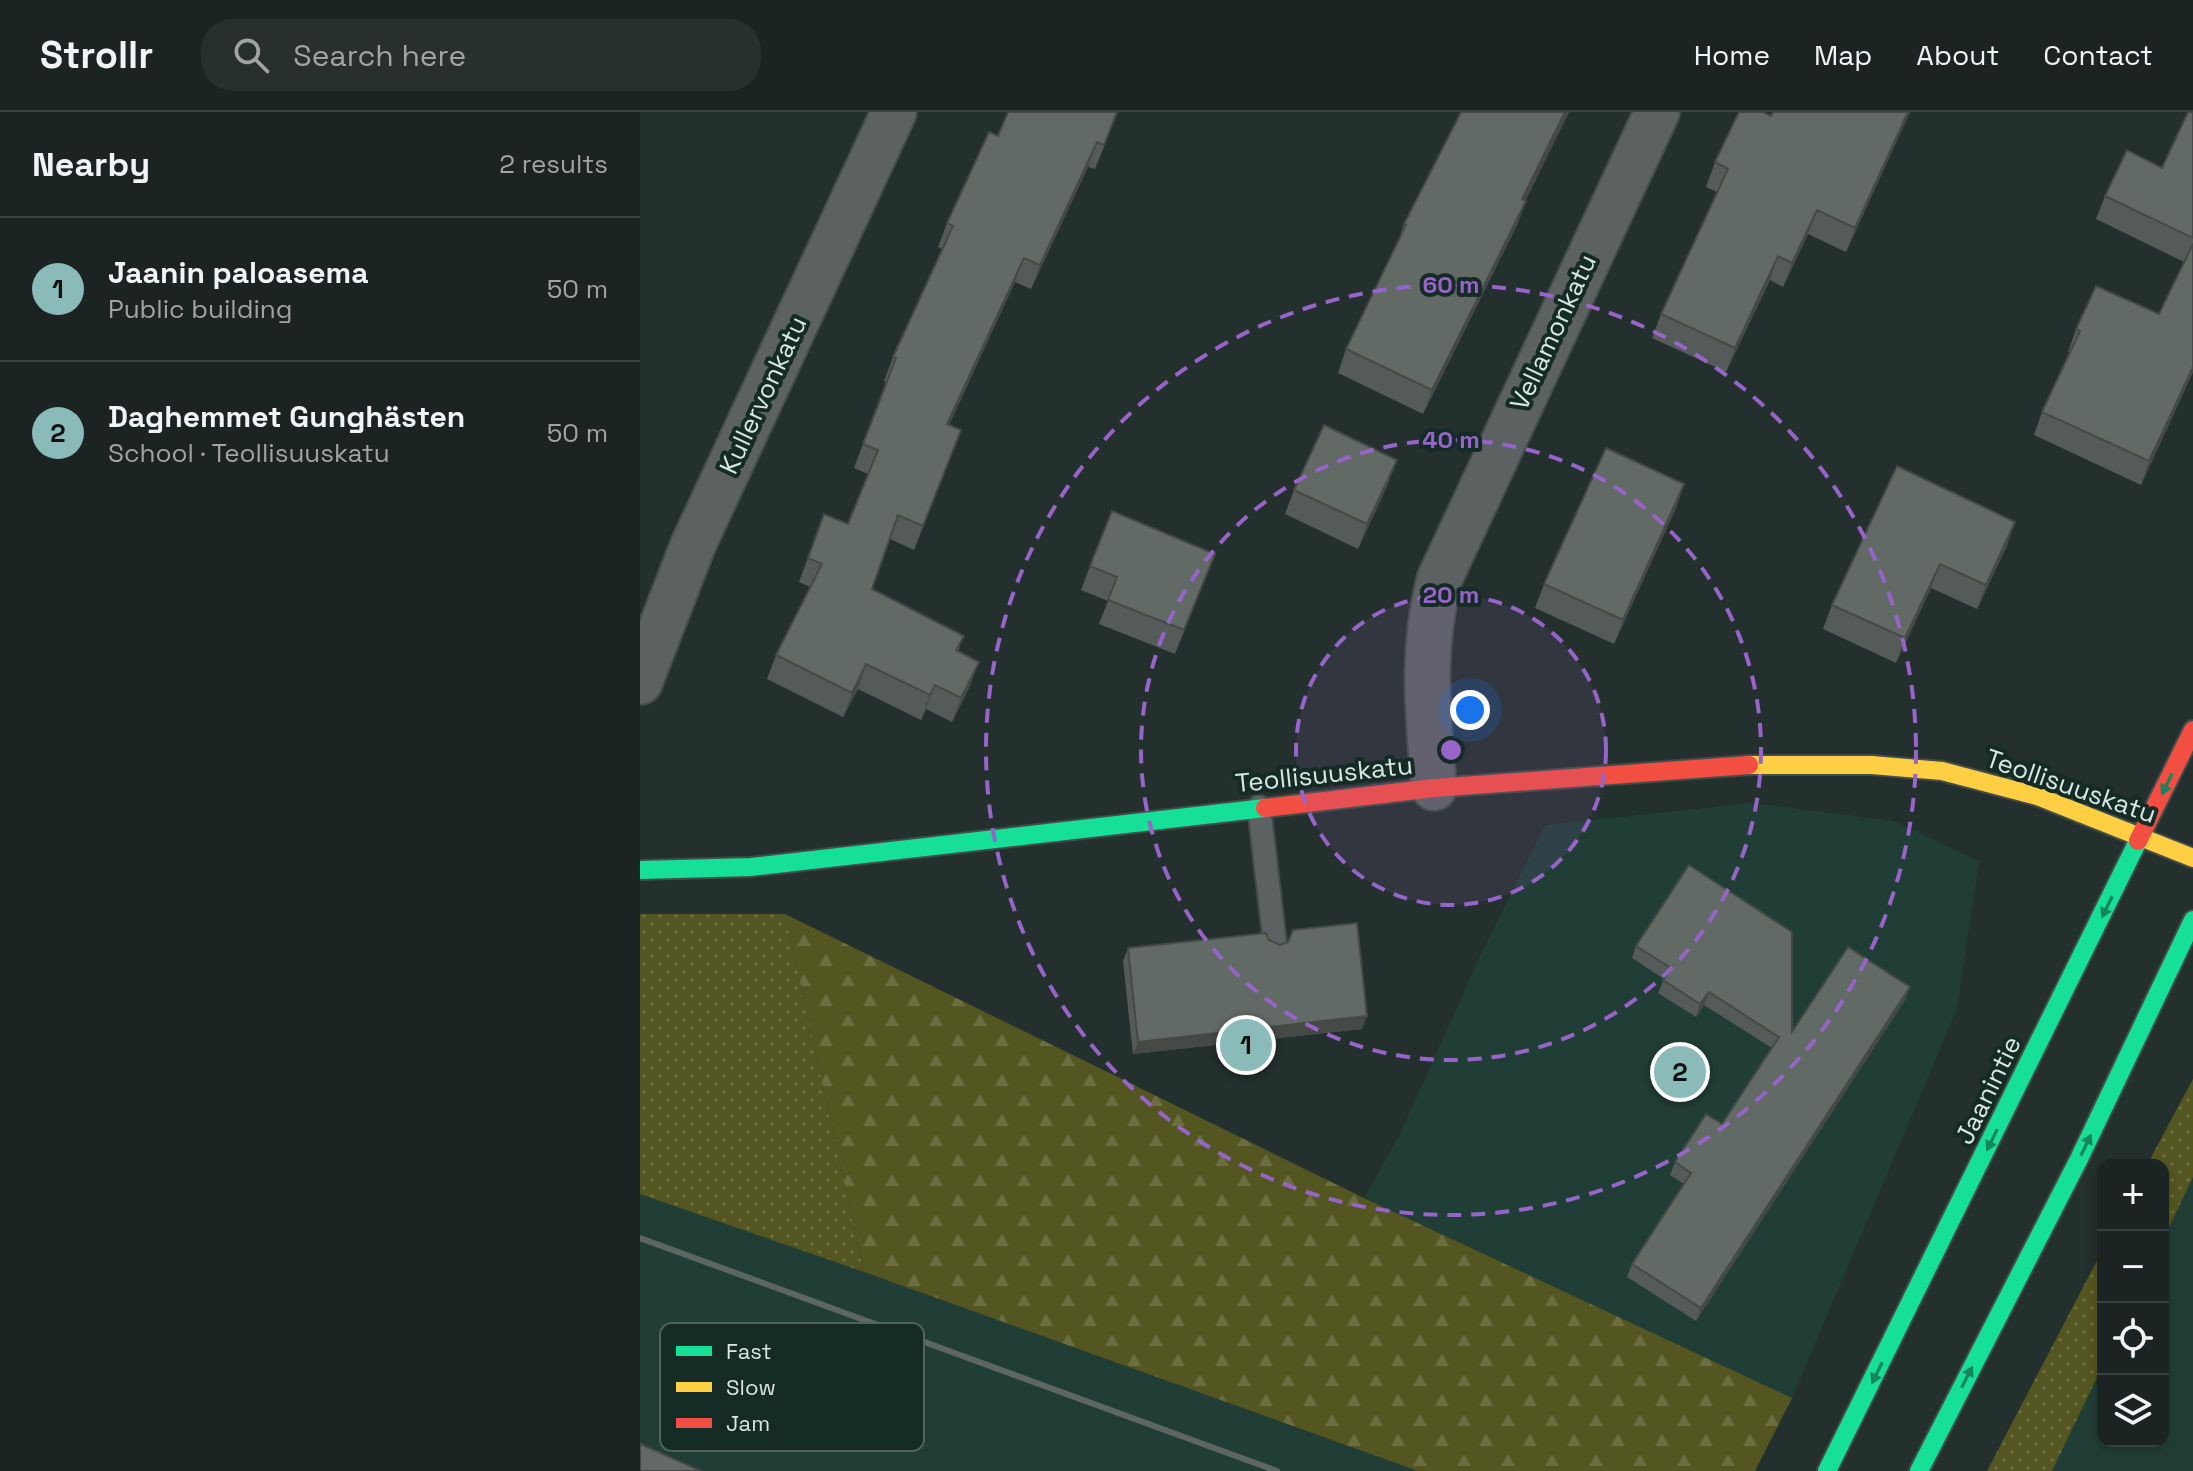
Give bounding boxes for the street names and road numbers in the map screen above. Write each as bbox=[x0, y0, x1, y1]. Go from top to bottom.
street label: Vellamonkatu bbox=[1502, 249, 1604, 415]
street label: Kullervonkatu bbox=[712, 310, 814, 480]
street label: Teollisuuskatu bbox=[1981, 741, 2161, 831]
street label: Teollisuuskatu bbox=[1234, 748, 1414, 800]
street label: Jaanintie bbox=[1947, 1030, 2029, 1150]

